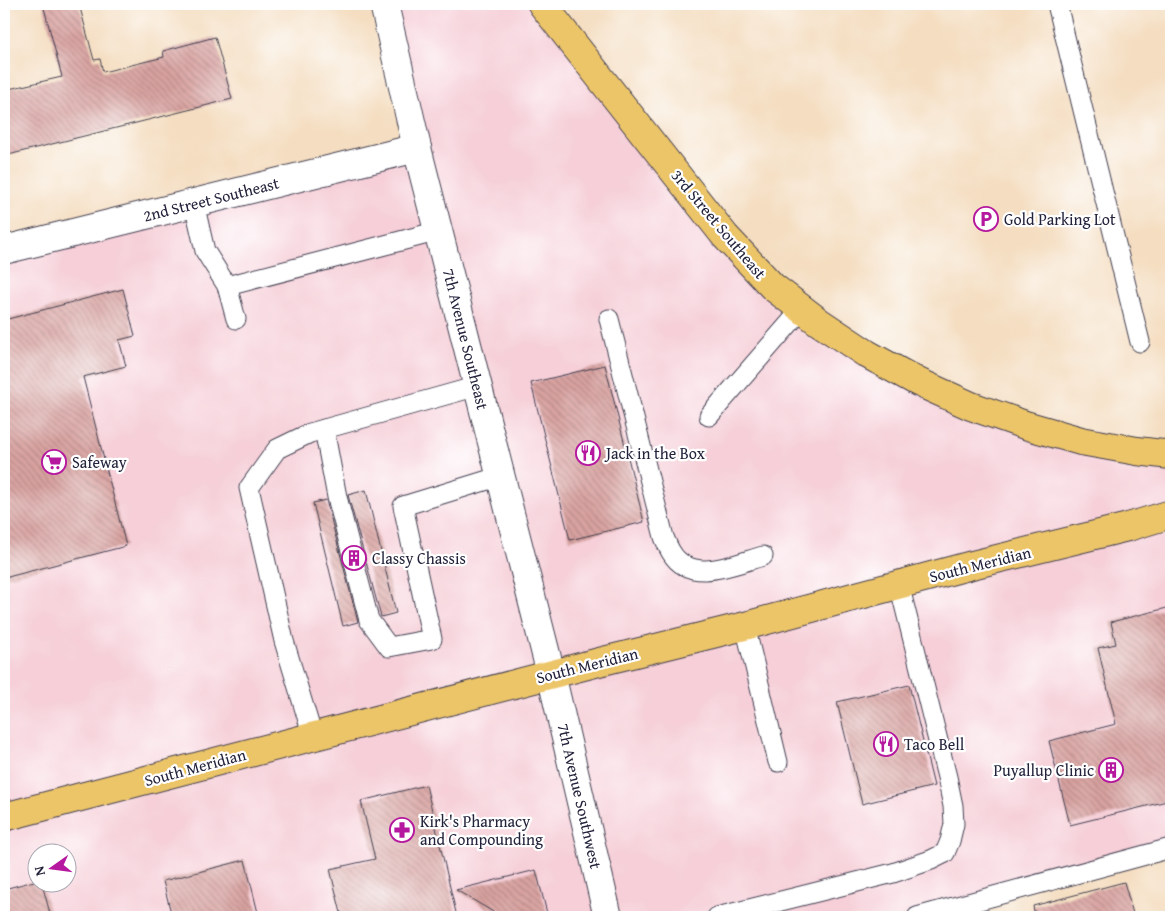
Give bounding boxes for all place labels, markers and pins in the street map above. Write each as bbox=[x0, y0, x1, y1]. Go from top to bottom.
parking icon: Gold Parking Lot bbox=[973, 206, 999, 232]
place label: Gold Parking Lot bbox=[1004, 207, 1116, 231]
restaurant icon: Jack in the Box bbox=[575, 440, 601, 466]
place label: Jack in the Box bbox=[604, 441, 706, 465]
supermarket icon: Safeway bbox=[41, 449, 67, 475]
place label: Safeway bbox=[72, 450, 127, 474]
building icon: Classy Chassis bbox=[341, 545, 367, 571]
place label: Classy Chassis bbox=[372, 546, 466, 570]
restaurant icon: Taco Bell bbox=[873, 731, 899, 757]
place label: Taco Bell bbox=[904, 732, 965, 756]
building icon: Puyallup Clinic bbox=[1098, 757, 1124, 783]
place label: Puyallup Clinic bbox=[993, 758, 1094, 782]
place label: Kirk's Pharmacy and Compounding bbox=[420, 809, 543, 851]
pharmacy icon: Kirk's Pharmacy and Compounding bbox=[389, 817, 415, 843]

